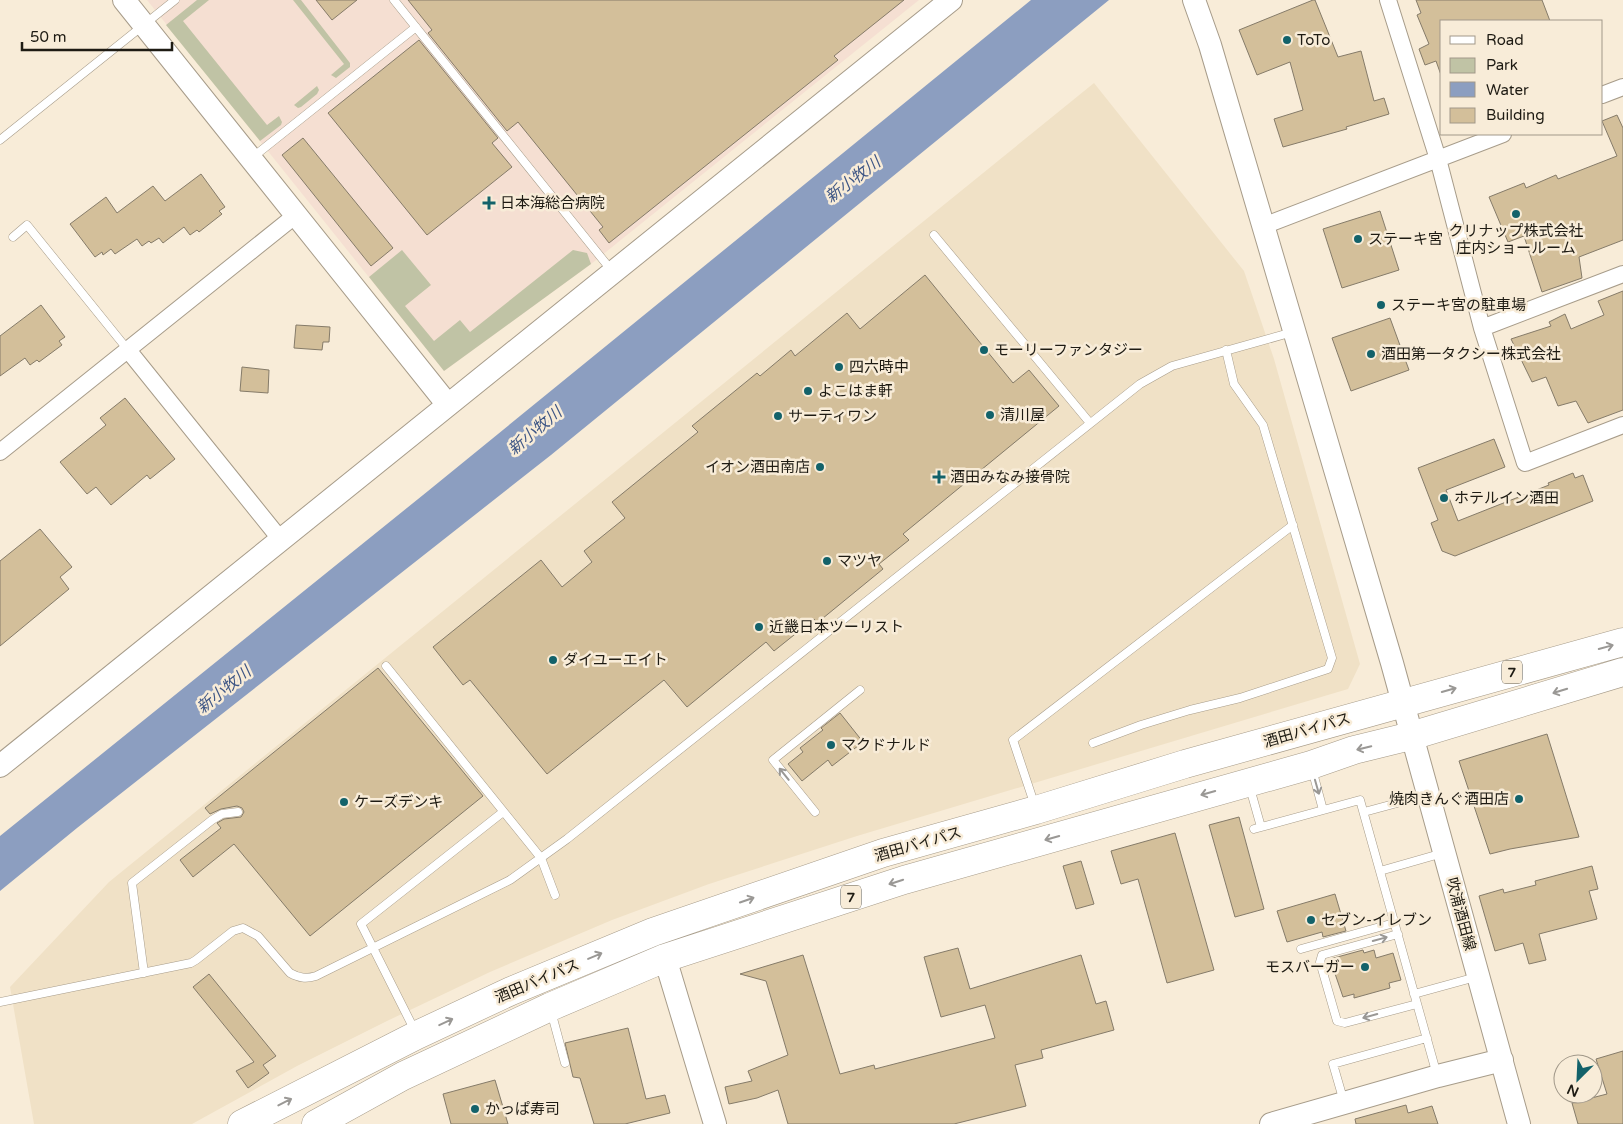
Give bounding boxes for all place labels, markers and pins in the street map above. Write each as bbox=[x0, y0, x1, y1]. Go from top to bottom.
place label: ToTo bbox=[1297, 31, 1330, 49]
marker: ToTo bbox=[1281, 34, 1293, 46]
place label: 日本海総合病院 bbox=[500, 194, 605, 212]
marker: 日本海総合病院 bbox=[482, 196, 496, 210]
marker: クリナップ株式会社 庄内ショールーム bbox=[1510, 208, 1522, 220]
place label: クリナップ株式会社 庄内ショールーム bbox=[1448, 222, 1584, 257]
place label: ステーキ宮 bbox=[1368, 230, 1443, 248]
marker: ステーキ宮 bbox=[1352, 233, 1364, 245]
place label: ステーキ宮の駐車場 bbox=[1391, 296, 1526, 314]
marker: ステーキ宮の駐車場 bbox=[1375, 299, 1387, 311]
place label: モーリーファンタジー bbox=[994, 341, 1143, 359]
marker: モーリーファンタジー bbox=[978, 344, 990, 356]
place label: 酒田第一タクシー株式会社 bbox=[1381, 345, 1561, 363]
marker: 酒田第一タクシー株式会社 bbox=[1365, 348, 1377, 360]
place label: 四六時中 bbox=[849, 358, 909, 376]
marker: 四六時中 bbox=[833, 361, 845, 373]
place label: よこはま軒 bbox=[818, 382, 893, 400]
marker: よこはま軒 bbox=[802, 385, 814, 397]
place label: 清川屋 bbox=[1000, 406, 1045, 424]
place label: サーティワン bbox=[788, 407, 877, 425]
marker: 清川屋 bbox=[984, 409, 996, 421]
marker: サーティワン bbox=[772, 410, 784, 422]
place label: イオン酒田南店 bbox=[705, 458, 810, 476]
marker: イオン酒田南店 bbox=[814, 461, 826, 473]
place label: 酒田みなみ接骨院 bbox=[950, 468, 1070, 486]
marker: 酒田みなみ接骨院 bbox=[932, 470, 946, 484]
place label: ホテルイン酒田 bbox=[1454, 489, 1559, 507]
marker: ホテルイン酒田 bbox=[1438, 492, 1450, 504]
place label: マツヤ bbox=[837, 552, 882, 570]
marker: マツヤ bbox=[821, 555, 833, 567]
place label: 近畿日本ツーリスト bbox=[769, 618, 904, 636]
marker: 近畿日本ツーリスト bbox=[753, 621, 765, 633]
place label: ダイユーエイト bbox=[563, 651, 668, 669]
marker: ダイユーエイト bbox=[547, 654, 559, 666]
place label: マクドナルド bbox=[841, 736, 931, 754]
marker: マクドナルド bbox=[825, 739, 837, 751]
place label: 焼肉きんぐ酒田店 bbox=[1389, 790, 1509, 808]
place label: ケーズデンキ bbox=[354, 793, 443, 811]
marker: 焼肉きんぐ酒田店 bbox=[1513, 793, 1525, 805]
marker: ケーズデンキ bbox=[338, 796, 350, 808]
place label: セブン-イレブン bbox=[1321, 911, 1432, 929]
marker: セブン-イレブン bbox=[1305, 914, 1317, 926]
place label: モスバーガー bbox=[1265, 958, 1355, 976]
marker: モスバーガー bbox=[1359, 961, 1371, 973]
place label: かっぱ寿司 bbox=[485, 1100, 560, 1118]
marker: かっぱ寿司 bbox=[469, 1103, 481, 1115]

